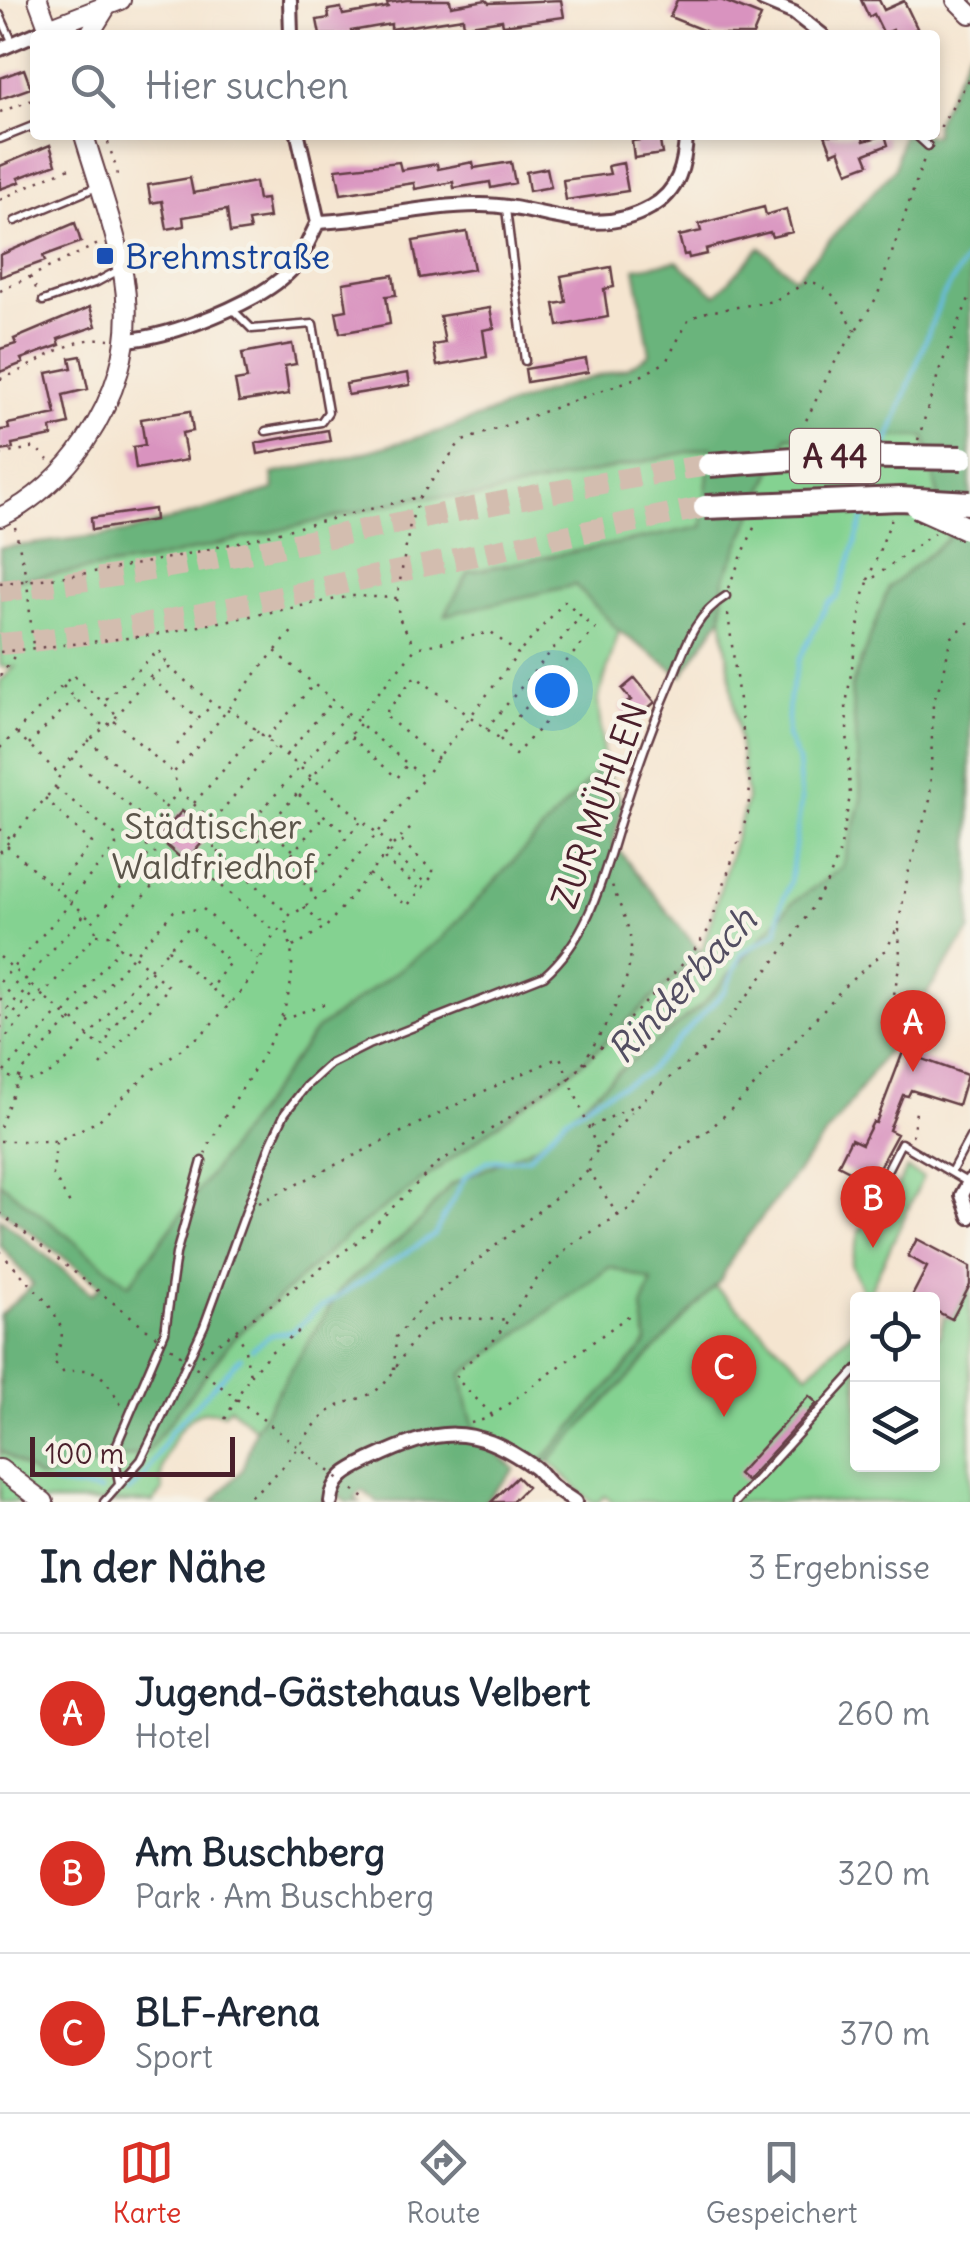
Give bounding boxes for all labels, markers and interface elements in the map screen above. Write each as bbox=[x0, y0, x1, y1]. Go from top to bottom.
search box bbox=[30, 30, 940, 140]
icon: search bbox=[65, 58, 120, 113]
text: Hier suchen bbox=[145, 62, 349, 109]
place label: Brehmstraße bbox=[125, 234, 330, 278]
marker: Brehmstraße bbox=[94, 245, 116, 267]
road number: A 44 bbox=[790, 429, 880, 483]
your location bbox=[527, 665, 578, 716]
street label: ZUR MÜHLEN bbox=[541, 696, 657, 914]
park label: Städtischer Waldfriedhof bbox=[111, 804, 315, 888]
water label: Rinderbach bbox=[598, 896, 767, 1073]
pin: A bbox=[880, 990, 946, 1072]
pin: B bbox=[840, 1166, 906, 1248]
map controls bbox=[850, 1292, 940, 1472]
button: locate bbox=[850, 1292, 940, 1382]
pin: C bbox=[692, 1334, 756, 1417]
button: layers bbox=[850, 1382, 940, 1472]
scale bar bbox=[30, 1432, 235, 1476]
text: 100 m bbox=[45, 1436, 124, 1472]
text: In der Nähe bbox=[40, 1541, 266, 1593]
text: 3 Ergebnisse bbox=[748, 1547, 930, 1588]
text: Jugend-Gästehaus Velbert bbox=[135, 1669, 590, 1716]
text: A bbox=[62, 1693, 83, 1734]
text: 260 m bbox=[837, 1693, 930, 1734]
text: Hotel bbox=[135, 1716, 211, 1757]
text: Am Buschberg bbox=[135, 1829, 385, 1876]
text: B bbox=[62, 1853, 83, 1894]
text: 320 m bbox=[838, 1853, 930, 1894]
text: Park · Am Buschberg bbox=[135, 1876, 434, 1917]
text: BLF-Arena bbox=[135, 1989, 320, 2036]
text: C bbox=[62, 2013, 83, 2054]
text: 370 m bbox=[839, 2013, 930, 2054]
text: Sport bbox=[135, 2036, 213, 2077]
tab: Karte bbox=[113, 2135, 181, 2231]
tab: Route bbox=[407, 2135, 480, 2231]
tab: Gespeichert bbox=[706, 2135, 857, 2231]

